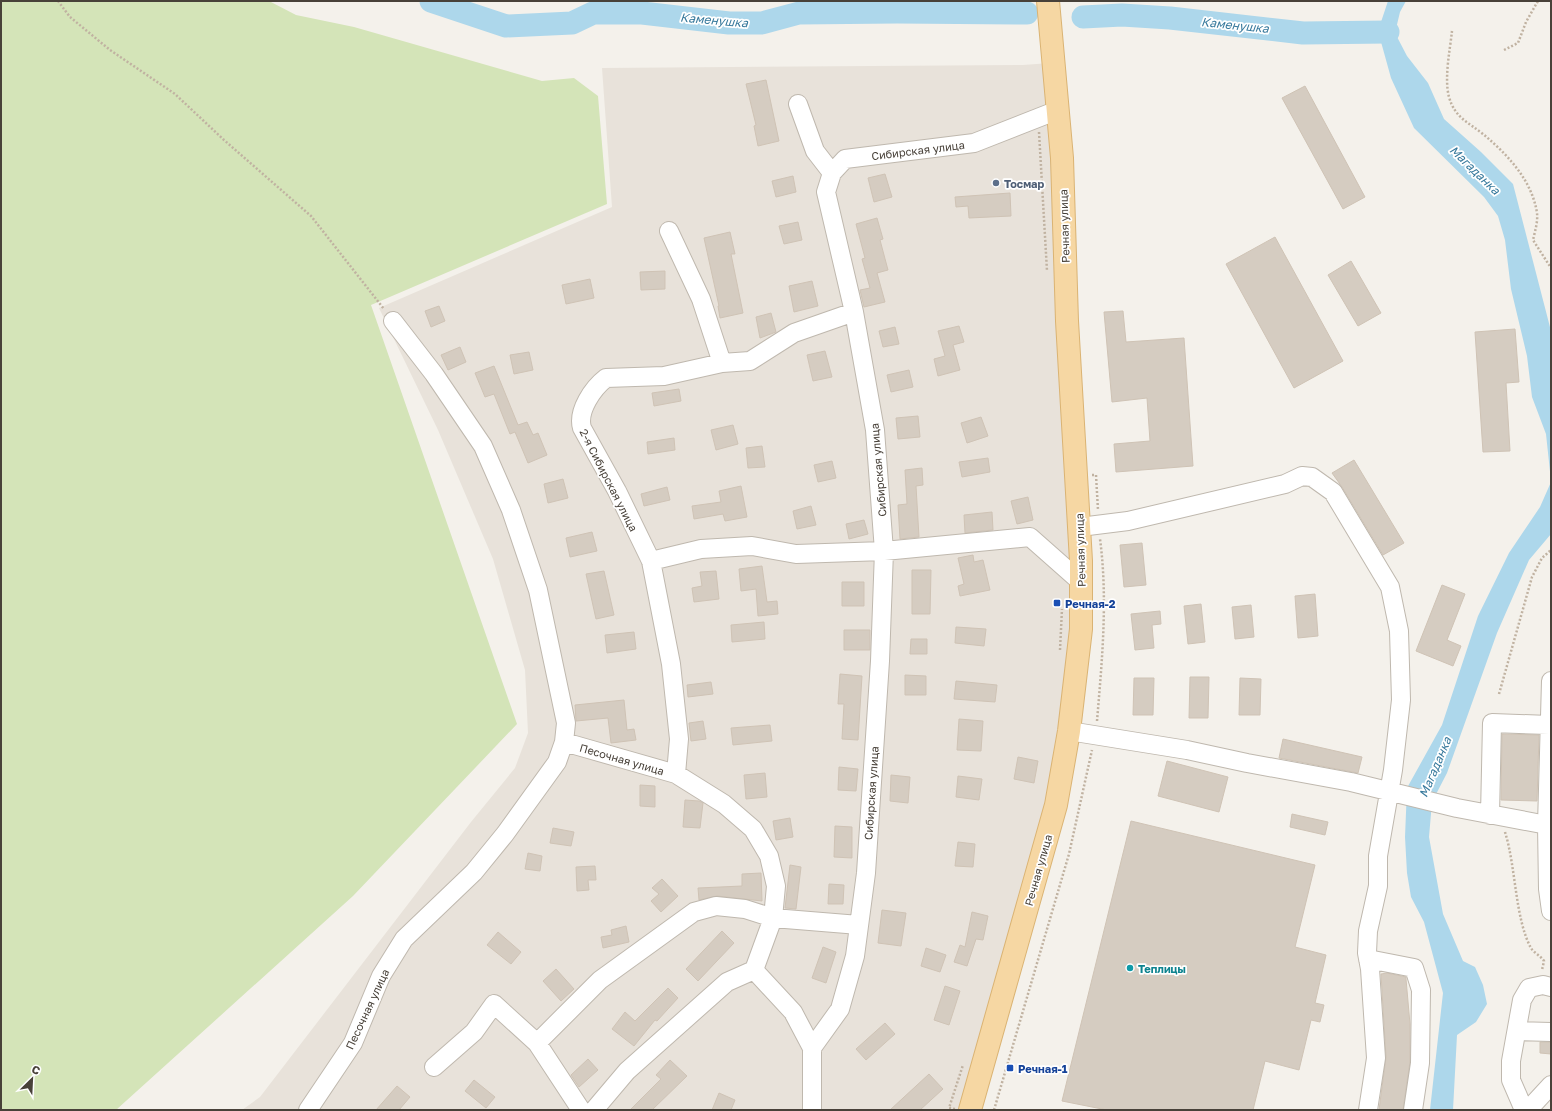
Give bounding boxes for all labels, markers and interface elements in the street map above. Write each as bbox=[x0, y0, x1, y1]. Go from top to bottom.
water label: Каменушка bbox=[679, 10, 750, 31]
water label: Каменушка bbox=[1200, 14, 1271, 36]
street label: Сибирская улица bbox=[871, 138, 965, 162]
water label: Магаданка bbox=[1447, 142, 1504, 199]
place label: Тосмар bbox=[1004, 177, 1044, 190]
marker: Тосмар bbox=[991, 178, 1001, 188]
street label: Речная улица bbox=[1056, 189, 1072, 263]
street label: Сибирская улица bbox=[867, 423, 889, 517]
street label: 2-я Сибирская улица bbox=[577, 426, 641, 534]
street label: Речная улица bbox=[1072, 513, 1088, 587]
place label: Речная-2 bbox=[1065, 597, 1116, 610]
marker: Речная-2 bbox=[1052, 598, 1062, 608]
water label: Магаданка bbox=[1416, 733, 1455, 799]
street label: Песочная улица bbox=[578, 741, 666, 777]
street label: Сибирская улица bbox=[861, 746, 881, 840]
street label: Речная улица bbox=[1022, 833, 1054, 907]
place label: Теплицы bbox=[1138, 962, 1186, 975]
marker: Теплицы bbox=[1125, 963, 1135, 973]
street label: Песочная улица bbox=[343, 967, 391, 1051]
north arrow bbox=[12, 1059, 52, 1099]
text: С bbox=[30, 1062, 43, 1077]
place label: Речная-1 bbox=[1018, 1062, 1068, 1075]
marker: Речная-1 bbox=[1005, 1063, 1015, 1073]

